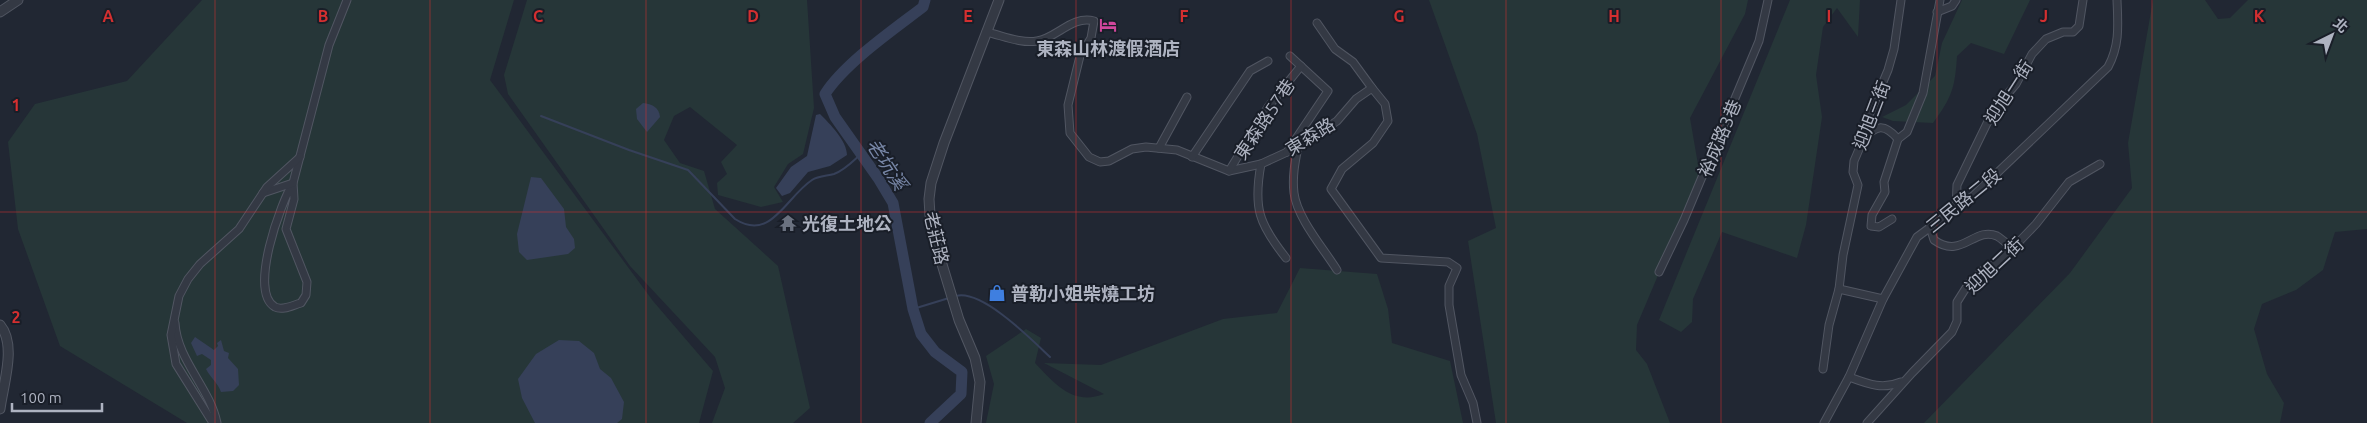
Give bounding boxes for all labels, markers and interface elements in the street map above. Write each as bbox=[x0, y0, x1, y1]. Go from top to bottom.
text: A bbox=[102, 7, 114, 25]
text: B bbox=[318, 7, 328, 25]
text: C bbox=[533, 7, 543, 25]
text: D bbox=[747, 7, 759, 25]
text: E bbox=[963, 7, 973, 25]
text: F bbox=[1180, 7, 1189, 25]
text: G bbox=[1393, 7, 1405, 25]
text: H bbox=[1608, 7, 1620, 25]
text: I bbox=[1827, 7, 1831, 25]
text: J bbox=[2040, 7, 2048, 25]
text: K bbox=[2254, 7, 2265, 25]
north arrow bbox=[2307, 10, 2357, 60]
hotel icon: 東森山林渡假酒店 bbox=[1098, 15, 1118, 35]
text: 北 bbox=[2330, 15, 2351, 36]
place label: 東森山林渡假酒店 bbox=[1036, 38, 1180, 58]
street label: 迎旭一街 bbox=[1980, 56, 2036, 128]
street label: 東森路57巷 bbox=[1230, 75, 1298, 163]
street label: 迎旭三街 bbox=[1849, 78, 1893, 152]
text: 1 bbox=[11, 96, 21, 114]
street label: 裕成路3巷 bbox=[1694, 96, 1744, 180]
street label: 東森路 bbox=[1282, 113, 1338, 159]
water label: 老坑溪 bbox=[862, 134, 913, 196]
street label: 三民路二段 bbox=[1922, 164, 2004, 236]
street label: 老莊路 bbox=[921, 209, 953, 267]
temple icon: 光復土地公 bbox=[778, 213, 798, 233]
place label: 光復土地公 bbox=[802, 213, 892, 233]
street label: 迎旭二街 bbox=[1961, 233, 2027, 297]
shop icon: 普勒小姐柴燒工坊 bbox=[987, 283, 1007, 303]
place label: 普勒小姐柴燒工坊 bbox=[1011, 283, 1155, 303]
text: 2 bbox=[11, 308, 21, 326]
scale bar bbox=[12, 380, 102, 412]
text: 100 m bbox=[20, 389, 62, 406]

